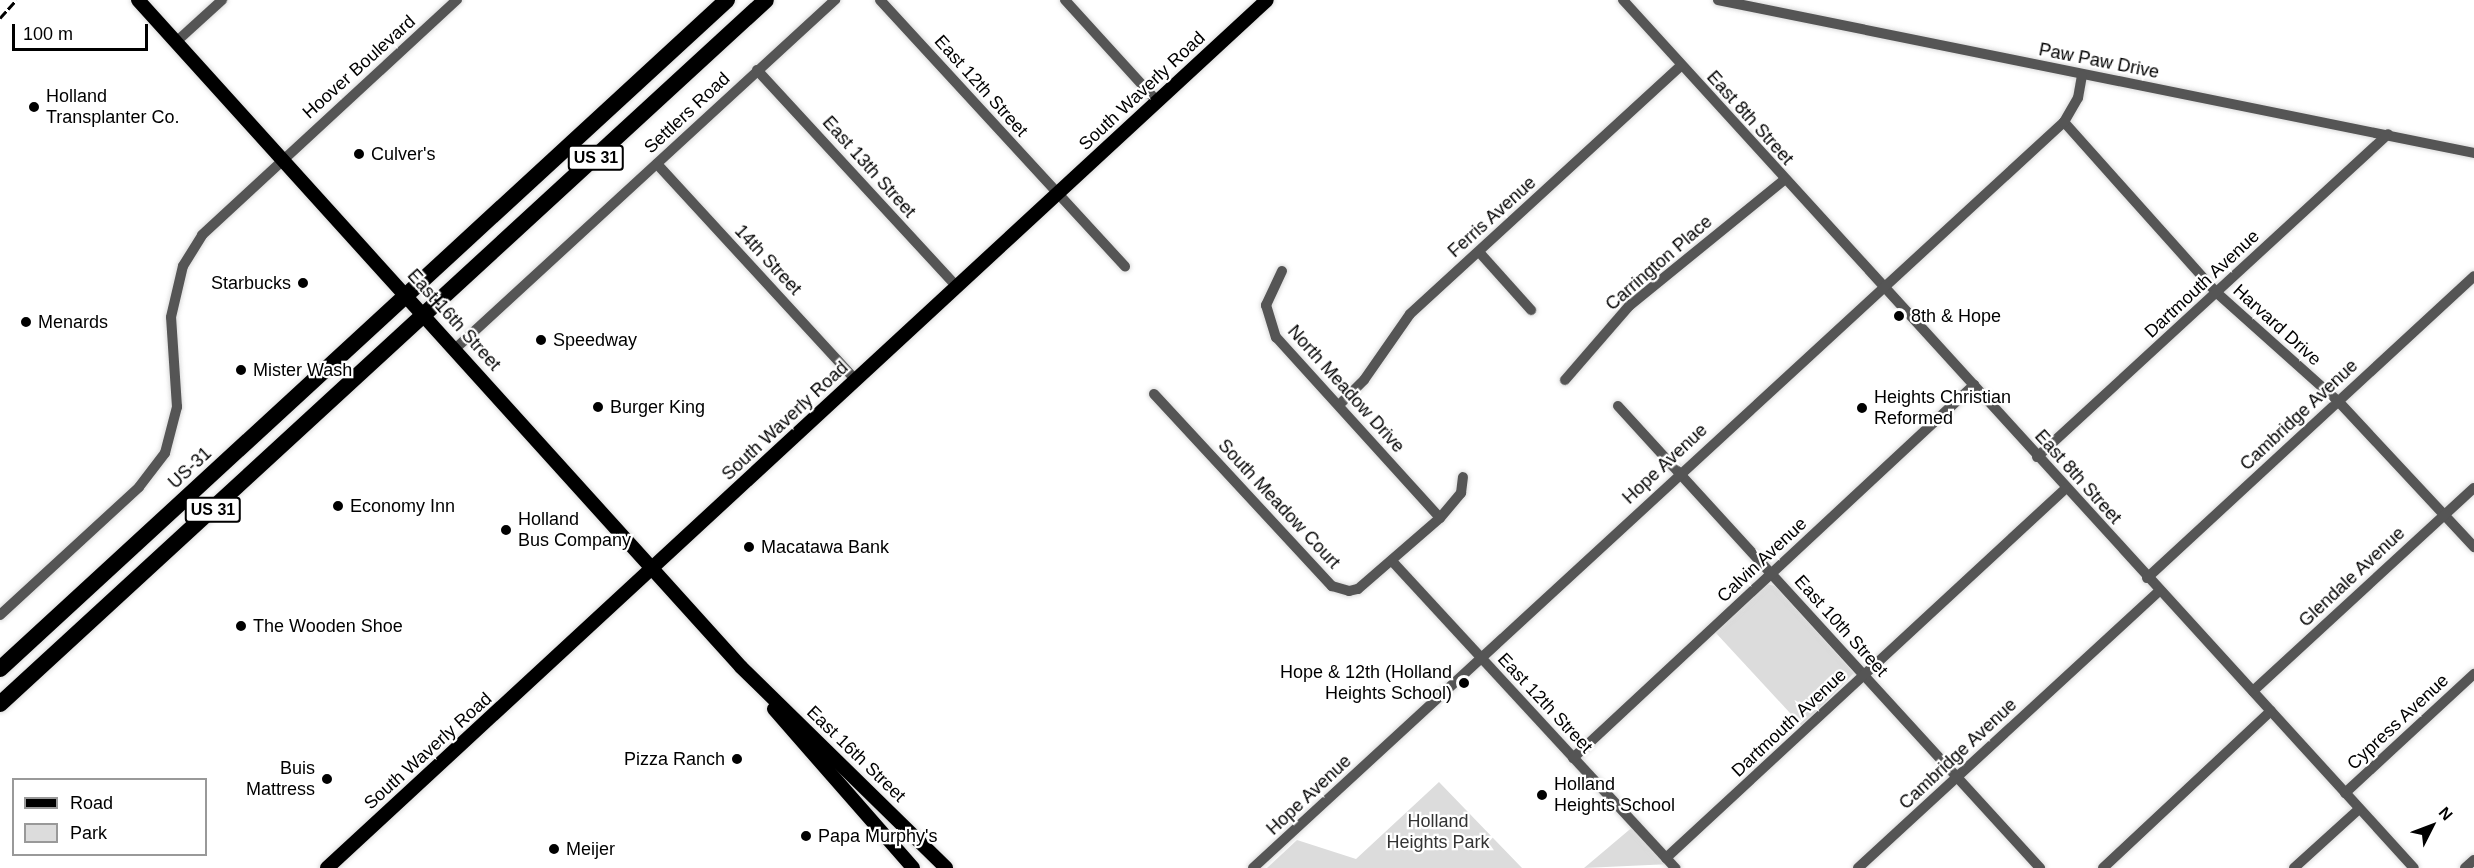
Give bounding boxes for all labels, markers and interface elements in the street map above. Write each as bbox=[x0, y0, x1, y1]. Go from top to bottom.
street label: Hoover Boulevard bbox=[298, 11, 420, 123]
scale bar bbox=[15, 12, 152, 50]
text: 100 m bbox=[23, 24, 73, 44]
street label: South Waverly Road bbox=[1075, 27, 1209, 155]
street label: East 12th Street bbox=[930, 31, 1032, 141]
street label: Paw Paw Drive bbox=[2037, 39, 2161, 83]
street label: East 8th Street bbox=[1702, 67, 1798, 169]
street label: Settlers Road bbox=[640, 68, 734, 158]
place label: Holland Transplanter Co. bbox=[46, 86, 179, 128]
marker: Holland Transplanter Co. bbox=[27, 100, 41, 114]
street label: East 13th Street bbox=[818, 112, 920, 222]
place label: Culver's bbox=[371, 143, 435, 165]
road number: US 31 bbox=[568, 145, 624, 171]
marker: Culver's bbox=[352, 147, 366, 161]
street label: Ferris Avenue bbox=[1443, 172, 1541, 262]
street label: Carrington Place bbox=[1601, 211, 1717, 315]
street label: 14th Street bbox=[730, 220, 806, 300]
street label: Dartmouth Avenue bbox=[2140, 225, 2264, 343]
street label: East 16th Street bbox=[403, 265, 505, 375]
place label: Starbucks bbox=[211, 272, 291, 294]
marker: Starbucks bbox=[296, 276, 310, 290]
street label: Harvard Drive bbox=[2229, 280, 2325, 370]
place label: 8th & Hope bbox=[1911, 305, 2001, 327]
marker: 8th & Hope bbox=[1892, 309, 1906, 323]
place label: Menards bbox=[38, 311, 108, 333]
marker: Menards bbox=[19, 315, 33, 329]
street label: North Meadow Drive bbox=[1283, 321, 1409, 457]
place label: Speedway bbox=[553, 329, 637, 351]
marker: Speedway bbox=[534, 333, 548, 347]
street label: Cambridge Avenue bbox=[2235, 355, 2363, 475]
street label: South Waverly Road bbox=[718, 357, 852, 485]
place label: Mister Wash bbox=[253, 359, 352, 381]
marker: Mister Wash bbox=[234, 363, 248, 377]
place label: Heights Christian Reformed bbox=[1874, 387, 2011, 430]
place label: Burger King bbox=[610, 396, 705, 418]
marker: Burger King bbox=[591, 400, 605, 414]
marker: Heights Christian Reformed bbox=[1855, 401, 1869, 415]
street label: Hope Avenue bbox=[1618, 419, 1712, 509]
street label: East 8th Street bbox=[2030, 426, 2126, 528]
street label: South Meadow Court bbox=[1213, 435, 1345, 573]
street label: US-31 bbox=[164, 443, 216, 493]
place label: Economy Inn bbox=[350, 495, 455, 517]
road number: US 31 bbox=[184, 497, 242, 523]
marker: Economy Inn bbox=[331, 499, 345, 513]
place label: Holland Bus Company bbox=[518, 509, 631, 552]
street label: Calvin Avenue bbox=[1712, 513, 1812, 607]
street label: Glendale Avenue bbox=[2294, 522, 2410, 632]
marker: Holland Bus Company bbox=[499, 523, 513, 537]
place label: Macatawa Bank bbox=[761, 536, 889, 558]
marker: Macatawa Bank bbox=[742, 540, 756, 554]
street label: East 10th Street bbox=[1790, 571, 1892, 681]
place label: The Wooden Shoe bbox=[253, 615, 403, 637]
marker: The Wooden Shoe bbox=[234, 619, 248, 633]
street label: East 12th Street bbox=[1493, 648, 1597, 758]
place label: Hope & 12th (Holland Heights School) bbox=[1280, 662, 1452, 704]
street label: Dartmouth Avenue bbox=[1727, 664, 1851, 782]
street label: Cypress Avenue bbox=[2342, 669, 2454, 775]
marker: Hope & 12th (Holland Heights School) bbox=[1457, 676, 1471, 690]
street label: South Waverly Road bbox=[360, 688, 496, 814]
street label: Cambridge Avenue bbox=[1894, 694, 2022, 814]
street label: East 16th Street bbox=[802, 701, 910, 807]
place label: Pizza Ranch bbox=[624, 748, 725, 770]
street label: Hope Avenue bbox=[1262, 750, 1356, 840]
marker: Pizza Ranch bbox=[730, 752, 744, 766]
place label: Buis Mattress bbox=[246, 758, 315, 800]
marker: Buis Mattress bbox=[320, 772, 334, 786]
place label: Holland Heights School bbox=[1554, 774, 1675, 816]
legend bbox=[12, 778, 207, 856]
marker: Holland Heights School bbox=[1535, 788, 1549, 802]
text: Road bbox=[70, 793, 113, 813]
north arrow bbox=[2402, 796, 2462, 856]
text: N bbox=[2436, 804, 2456, 824]
park label: Holland Heights Park bbox=[1386, 811, 1490, 854]
text: Park bbox=[70, 823, 107, 843]
place label: Papa Murphy's bbox=[818, 825, 937, 847]
marker: Papa Murphy's bbox=[799, 829, 813, 843]
place label: Meijer bbox=[566, 838, 615, 860]
marker: Meijer bbox=[547, 842, 561, 856]

